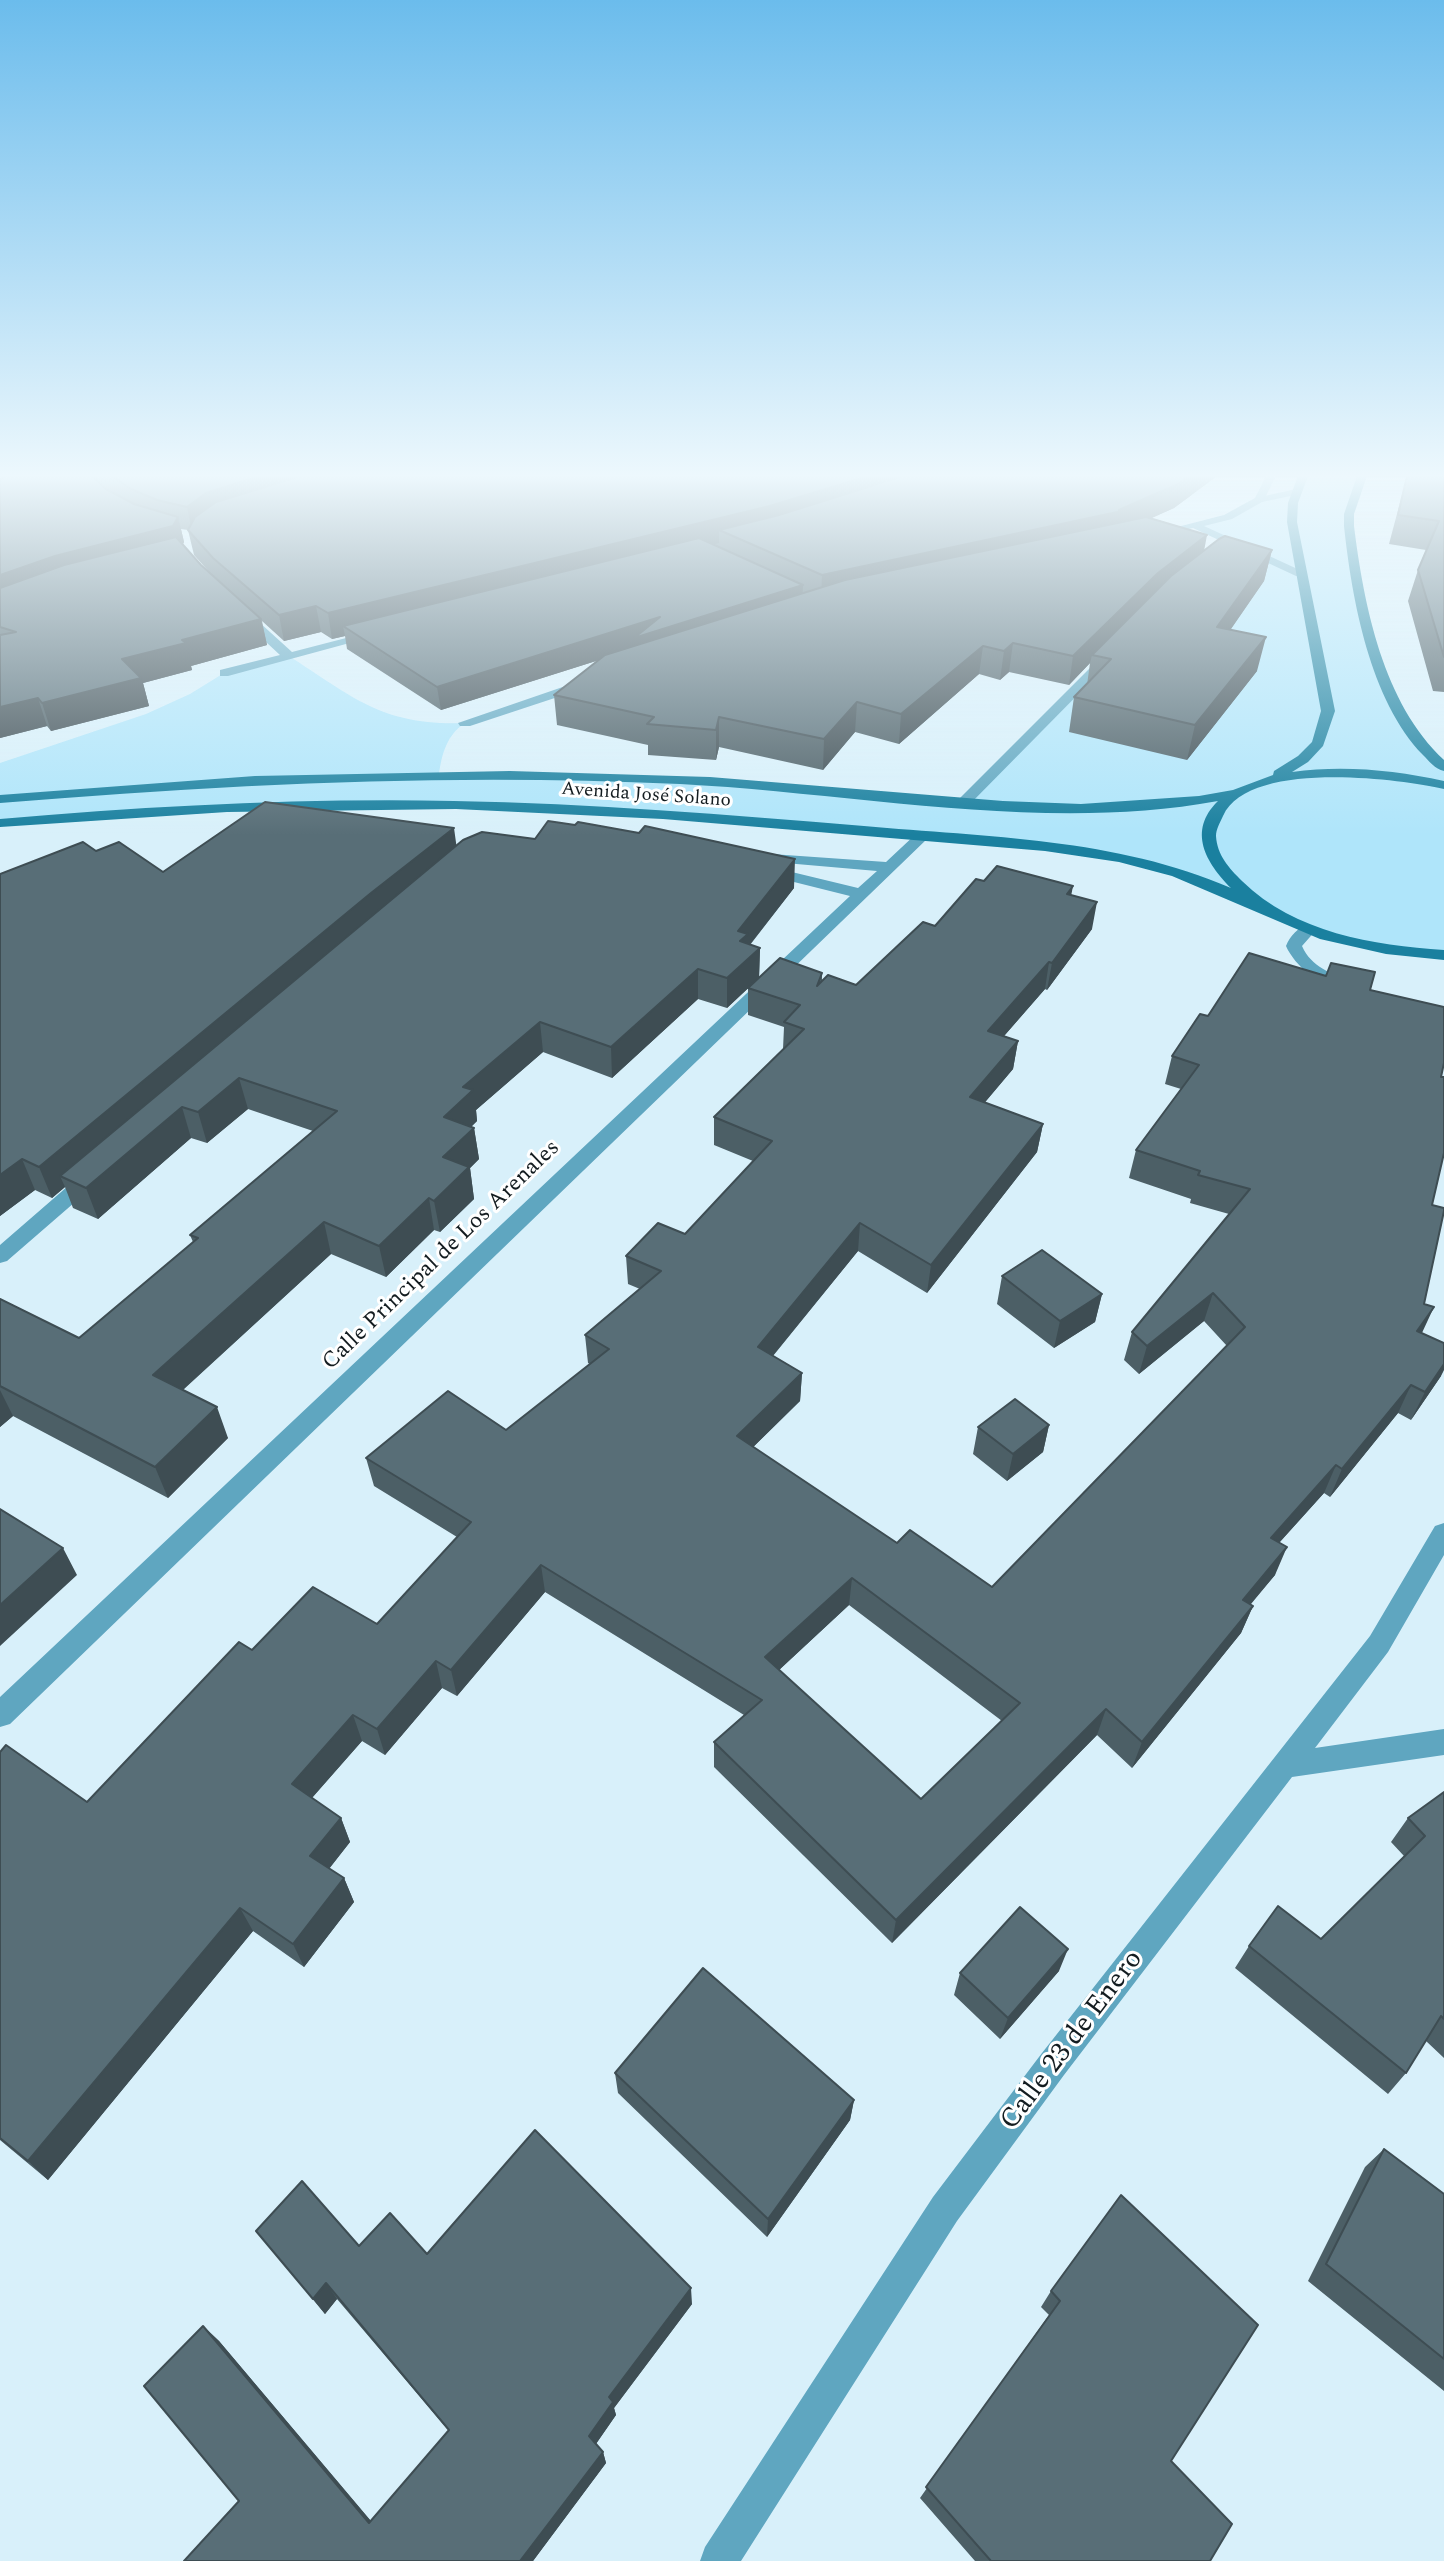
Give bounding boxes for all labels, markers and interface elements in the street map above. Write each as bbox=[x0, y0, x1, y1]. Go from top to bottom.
street label: Avenida José Solano bbox=[561, 779, 731, 813]
street label: Calle Principal de Los Arenales bbox=[317, 1135, 567, 1377]
street label: Calle 23 de Enero bbox=[994, 1944, 1152, 2138]

